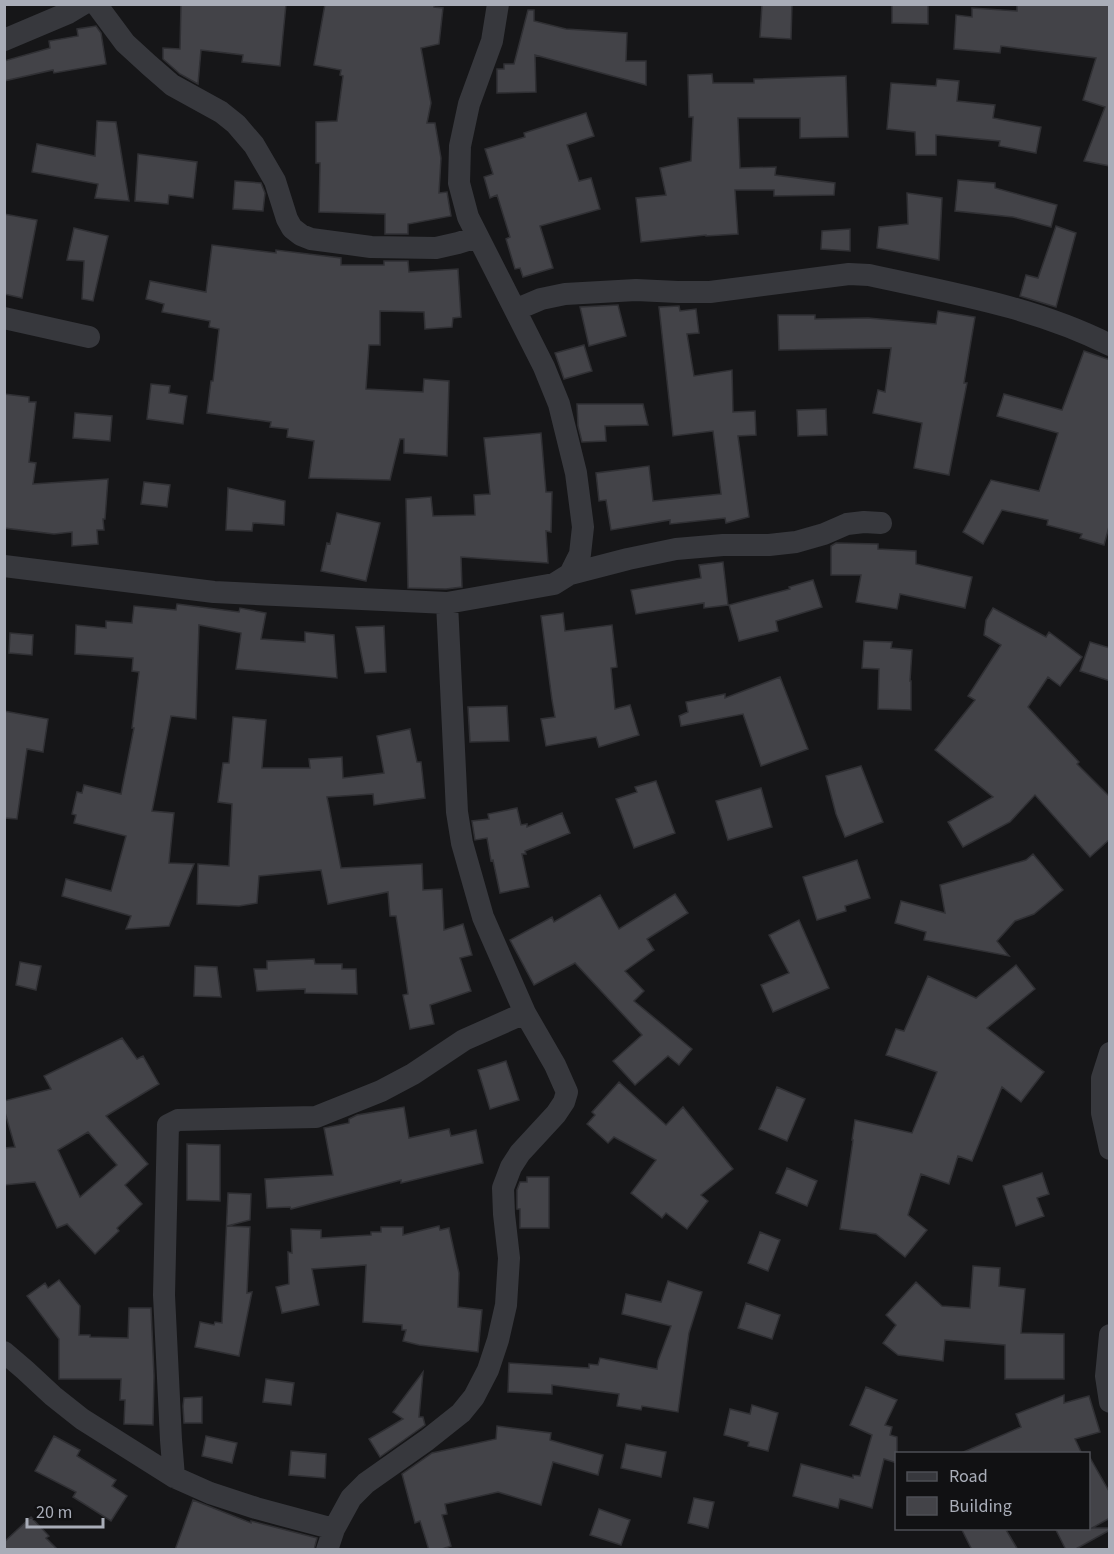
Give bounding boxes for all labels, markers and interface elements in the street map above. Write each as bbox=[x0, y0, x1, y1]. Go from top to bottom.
legend bbox=[895, 1452, 1090, 1530]
text: Road bbox=[949, 1464, 988, 1489]
scale bar bbox=[27, 1491, 104, 1529]
text: Building bbox=[949, 1494, 1012, 1519]
text: 20 m bbox=[36, 1500, 72, 1525]

